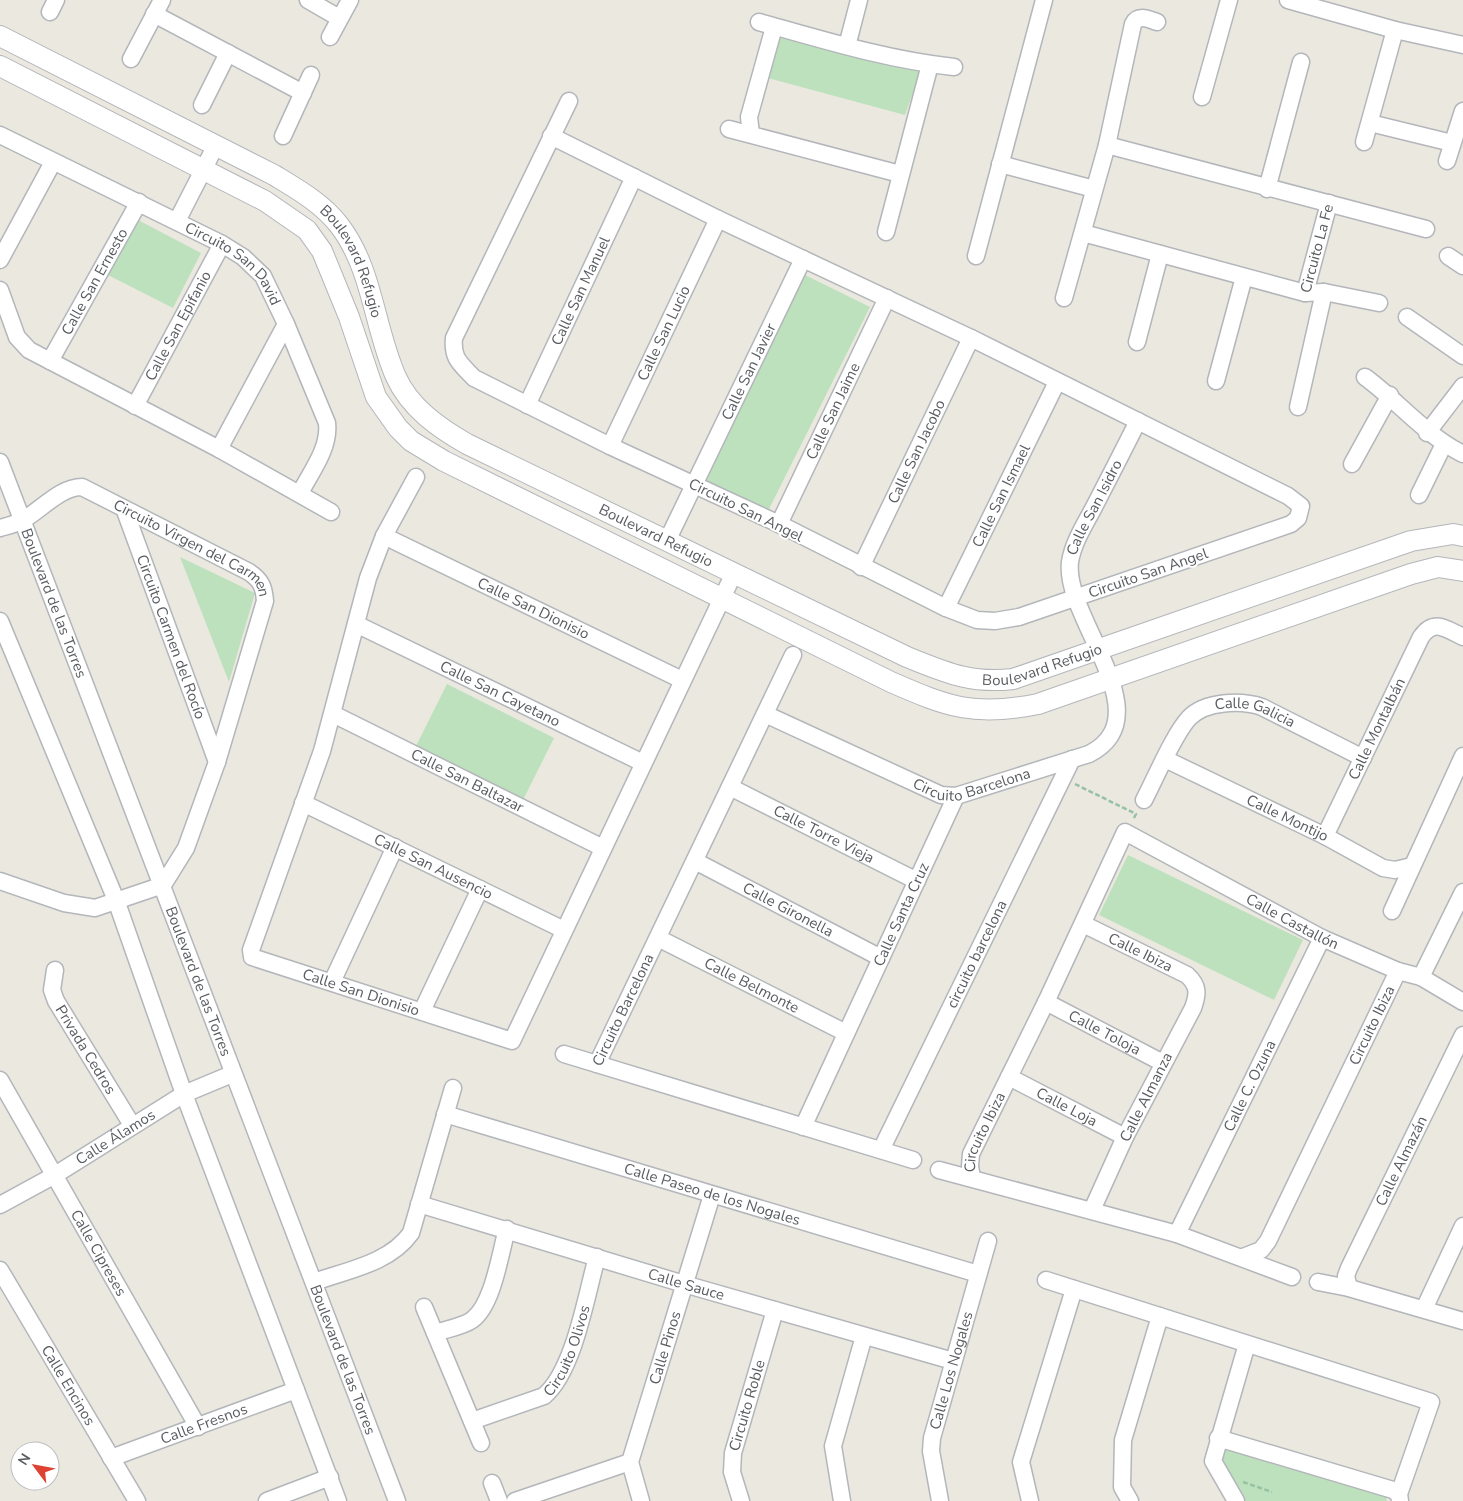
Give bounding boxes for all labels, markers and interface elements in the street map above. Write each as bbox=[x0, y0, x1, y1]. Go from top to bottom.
street label: Boulevard Refugio bbox=[316, 200, 387, 320]
street label: Circuito La Fe bbox=[1295, 202, 1338, 295]
street label: Circuito San David bbox=[182, 217, 286, 309]
street label: Calle San Ernesto bbox=[57, 225, 132, 339]
street label: Calle San Manuel bbox=[546, 233, 615, 349]
street label: Calle San Epifanio bbox=[140, 267, 216, 384]
street label: Calle San Lucio bbox=[632, 282, 695, 384]
street label: Calle San Javier bbox=[717, 319, 781, 423]
street label: Calle San Jaime bbox=[801, 359, 865, 463]
street label: Calle San Jacobo bbox=[883, 396, 950, 507]
street label: Calle San Ismael bbox=[967, 440, 1035, 551]
street label: Calle San Isidro bbox=[1062, 456, 1127, 558]
street label: Circuito San Angel bbox=[685, 474, 807, 547]
street label: Circuito Virgen del Carmen bbox=[110, 495, 275, 598]
street label: Boulevard Refugio bbox=[595, 499, 716, 572]
street label: Boulevard de las Torres bbox=[16, 525, 92, 681]
street label: Circuito San Angel bbox=[1086, 543, 1211, 603]
street label: Circuito Carmen del Rocío bbox=[132, 552, 210, 722]
street label: Calle San Dionisio bbox=[474, 573, 593, 644]
street label: Boulevard Refugio bbox=[981, 639, 1105, 690]
street label: Calle San Cayetano bbox=[436, 656, 564, 731]
street label: Calle Montalbán bbox=[1344, 674, 1410, 783]
street label: Calle Galicia bbox=[1213, 693, 1299, 732]
street label: Calle San Baltazar bbox=[407, 744, 528, 817]
street label: Circuito Barcelona bbox=[910, 763, 1033, 806]
street label: Calle Montijo bbox=[1243, 790, 1332, 846]
street label: Calle Torre Vieja bbox=[770, 800, 878, 868]
street label: Calle San Ausencio bbox=[371, 829, 496, 904]
street label: Calle Santa Cruz bbox=[869, 859, 934, 970]
street label: Calle Gironella bbox=[739, 878, 837, 942]
street label: Calle Castallón bbox=[1242, 889, 1342, 954]
street label: circuito barcelona bbox=[942, 897, 1012, 1011]
street label: Boulevard de las Torres bbox=[161, 904, 236, 1059]
street label: Calle Ibiza bbox=[1105, 928, 1176, 976]
street label: Circuito Barcelona bbox=[587, 950, 658, 1069]
street label: Calle Belmonte bbox=[701, 953, 803, 1018]
street label: Calle San Dionisio bbox=[300, 964, 422, 1021]
street label: Circuito Ibiza bbox=[1344, 982, 1399, 1068]
street label: Privada Cedros bbox=[51, 1001, 121, 1098]
street label: Calle Toloja bbox=[1065, 1005, 1144, 1060]
street label: Calle C. Ozuna bbox=[1219, 1037, 1280, 1135]
street label: Calle Almanza bbox=[1115, 1049, 1177, 1145]
street label: Calle Loja bbox=[1033, 1083, 1101, 1131]
street label: Circuito Ibiza bbox=[959, 1089, 1010, 1174]
street label: Calle Álamos bbox=[72, 1105, 159, 1170]
street label: Calle Almazán bbox=[1371, 1113, 1432, 1209]
street label: Calle Paseo de los Nogales bbox=[622, 1158, 803, 1230]
street label: Calle Cipreses bbox=[66, 1206, 131, 1300]
street label: Calle Sauce bbox=[645, 1264, 727, 1305]
street label: Boulevard de las Torres bbox=[305, 1282, 381, 1437]
street label: Circuito Olivos bbox=[539, 1303, 595, 1401]
street label: Calle Pinos bbox=[644, 1309, 686, 1387]
street label: Calle Los Nogales bbox=[925, 1309, 977, 1432]
street label: Calle Encinos bbox=[37, 1341, 100, 1429]
street label: Circuito Roble bbox=[724, 1357, 770, 1454]
street label: Calle Fresnos bbox=[158, 1399, 250, 1449]
north arrow bbox=[10, 1441, 60, 1491]
text: N bbox=[14, 1450, 35, 1469]

